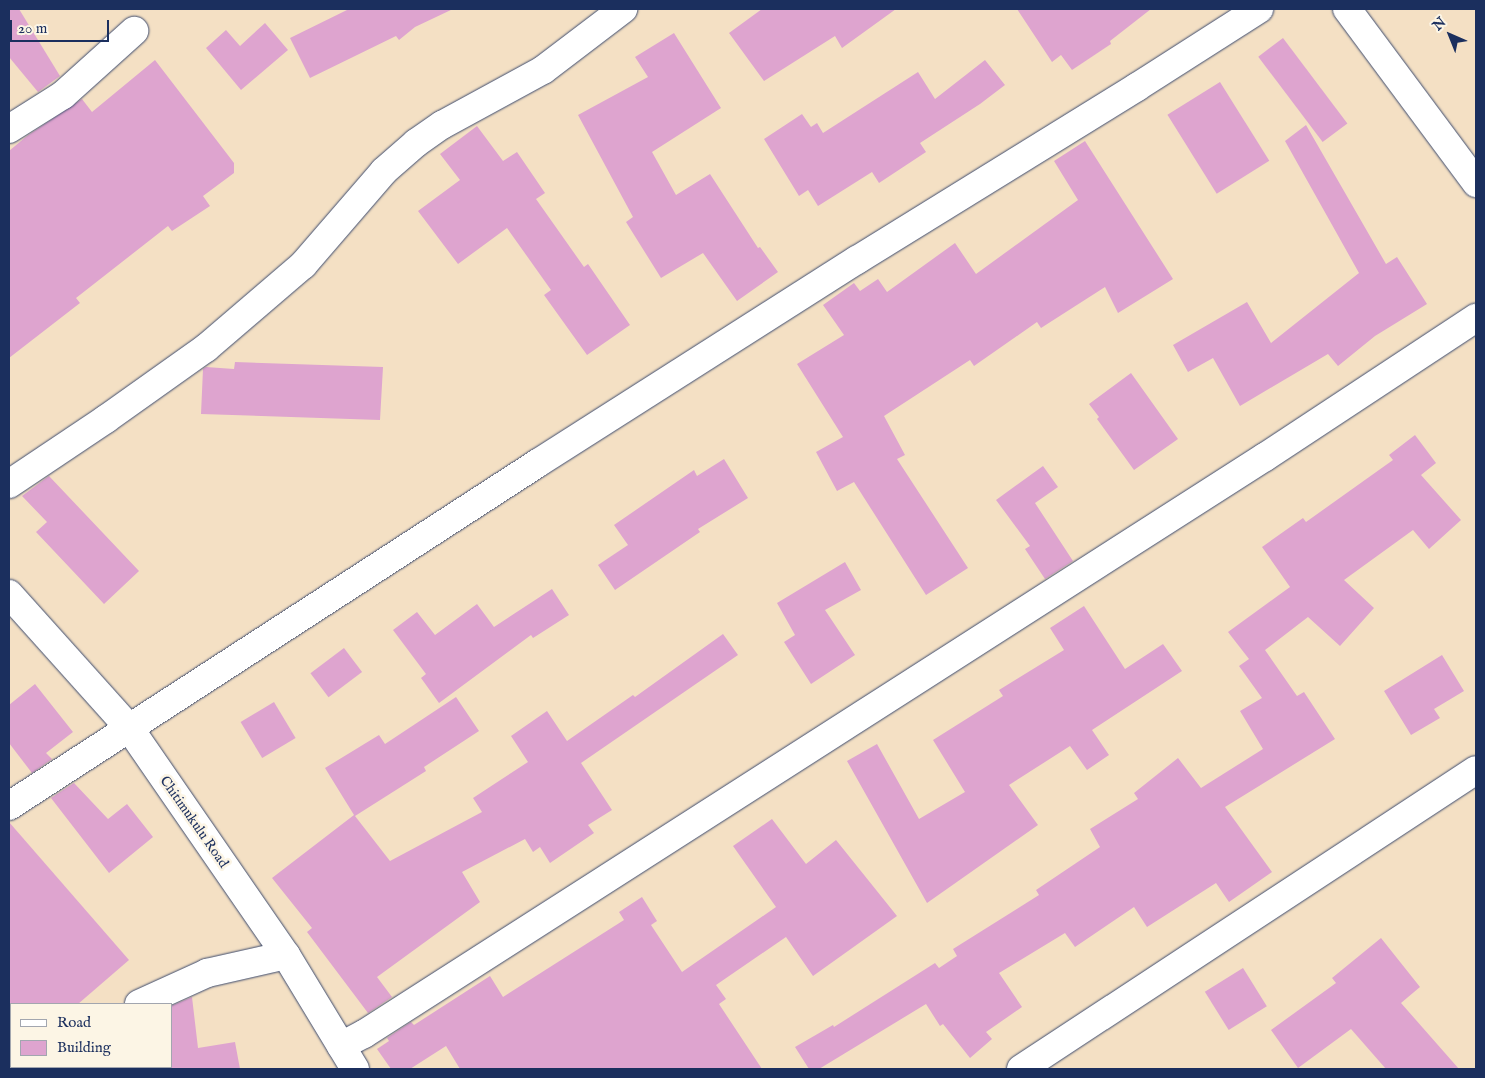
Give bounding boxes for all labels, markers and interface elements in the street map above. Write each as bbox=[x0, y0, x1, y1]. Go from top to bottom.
scale bar bbox=[12, 10, 111, 42]
north arrow bbox=[1425, 10, 1475, 60]
text: N bbox=[1429, 14, 1450, 35]
text: 20 m bbox=[18, 19, 47, 38]
street label: Chitimukulu Road bbox=[156, 773, 232, 871]
legend bbox=[10, 1003, 172, 1068]
text: Road bbox=[57, 1013, 91, 1032]
text: Building bbox=[57, 1038, 111, 1057]

